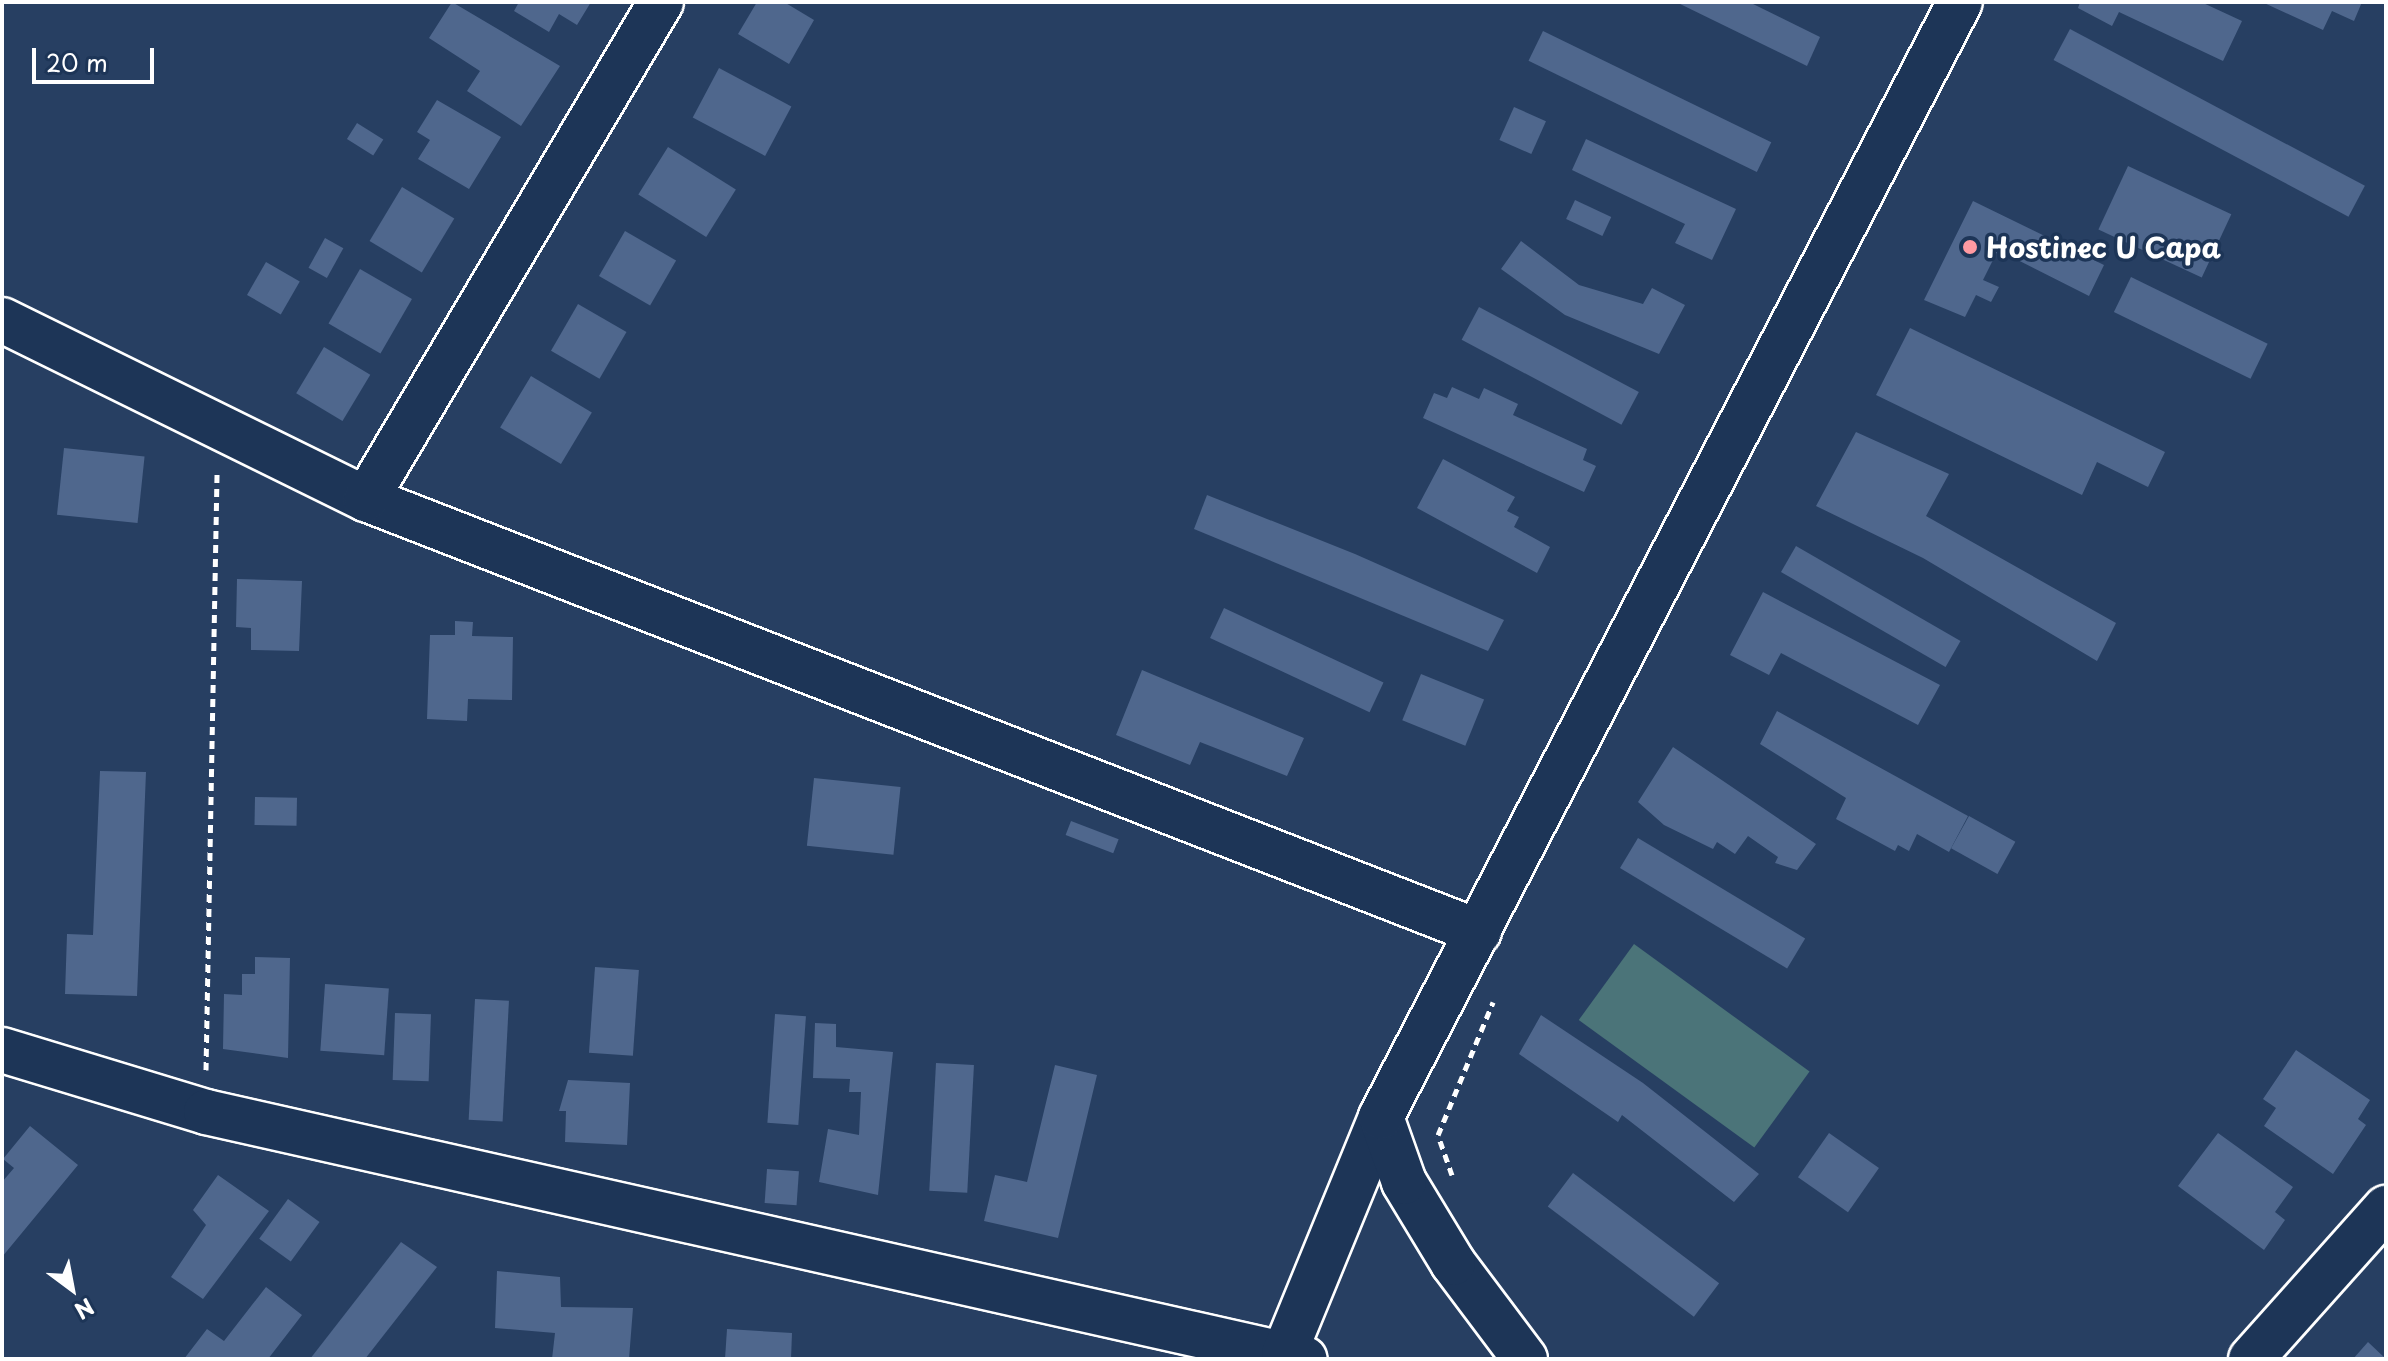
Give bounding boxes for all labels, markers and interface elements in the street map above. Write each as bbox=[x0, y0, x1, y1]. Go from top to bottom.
scale bar bbox=[36, 32, 158, 82]
text: 20 m bbox=[46, 44, 108, 80]
place label: Hostinec U Capa bbox=[1986, 230, 2224, 264]
marker: Hostinec U Capa bbox=[1961, 238, 1979, 256]
north arrow bbox=[32, 1249, 112, 1329]
text: N bbox=[69, 1291, 101, 1328]

